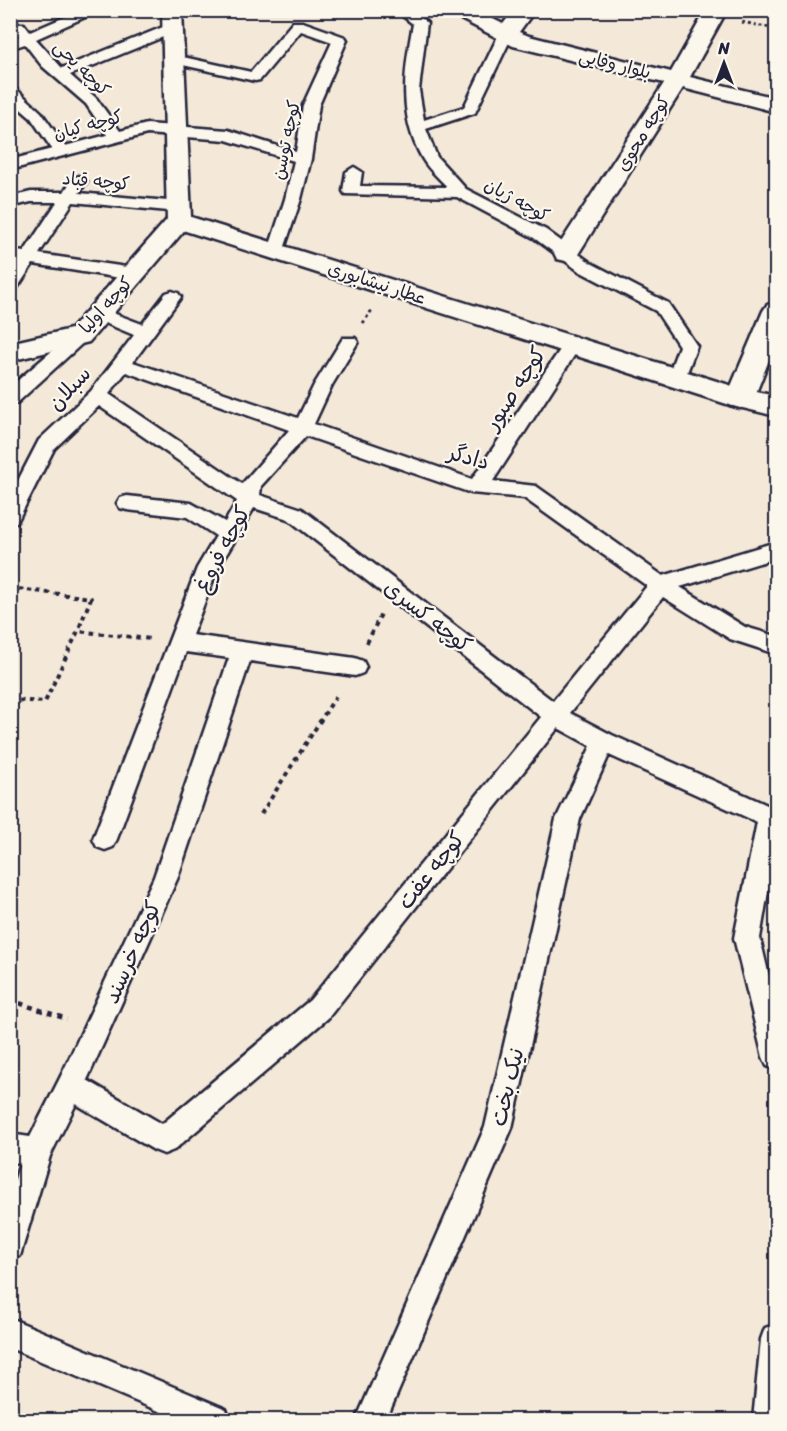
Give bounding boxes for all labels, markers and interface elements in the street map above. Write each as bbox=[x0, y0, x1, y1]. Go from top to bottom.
street label: کوچه یحی bbox=[46, 32, 119, 105]
north arrow bbox=[694, 33, 754, 93]
text: N bbox=[717, 34, 730, 63]
street label: بلوار وفایی bbox=[575, 40, 655, 88]
street label: کوچه محوی bbox=[607, 88, 679, 178]
street label: کوچه توسن bbox=[262, 97, 310, 183]
street label: کوچه کیان bbox=[50, 100, 127, 150]
street label: کوچه قباد bbox=[61, 162, 131, 200]
street label: کوچه ژیان bbox=[478, 169, 556, 231]
street label: عطار نیشابوری bbox=[324, 252, 430, 314]
street label: کوچه اولیا bbox=[71, 268, 141, 341]
street label: کوچه صبور bbox=[472, 338, 557, 440]
street label: سبلان bbox=[37, 356, 101, 420]
street label: دادگر bbox=[442, 432, 494, 481]
street label: کوچه فروغ bbox=[182, 498, 262, 600]
street label: کوچه کسری bbox=[375, 569, 481, 663]
street label: کوچه عفت bbox=[387, 822, 475, 918]
street label: کوچه خرسند bbox=[92, 894, 172, 1010]
street label: نیک بخت bbox=[478, 1044, 536, 1130]

